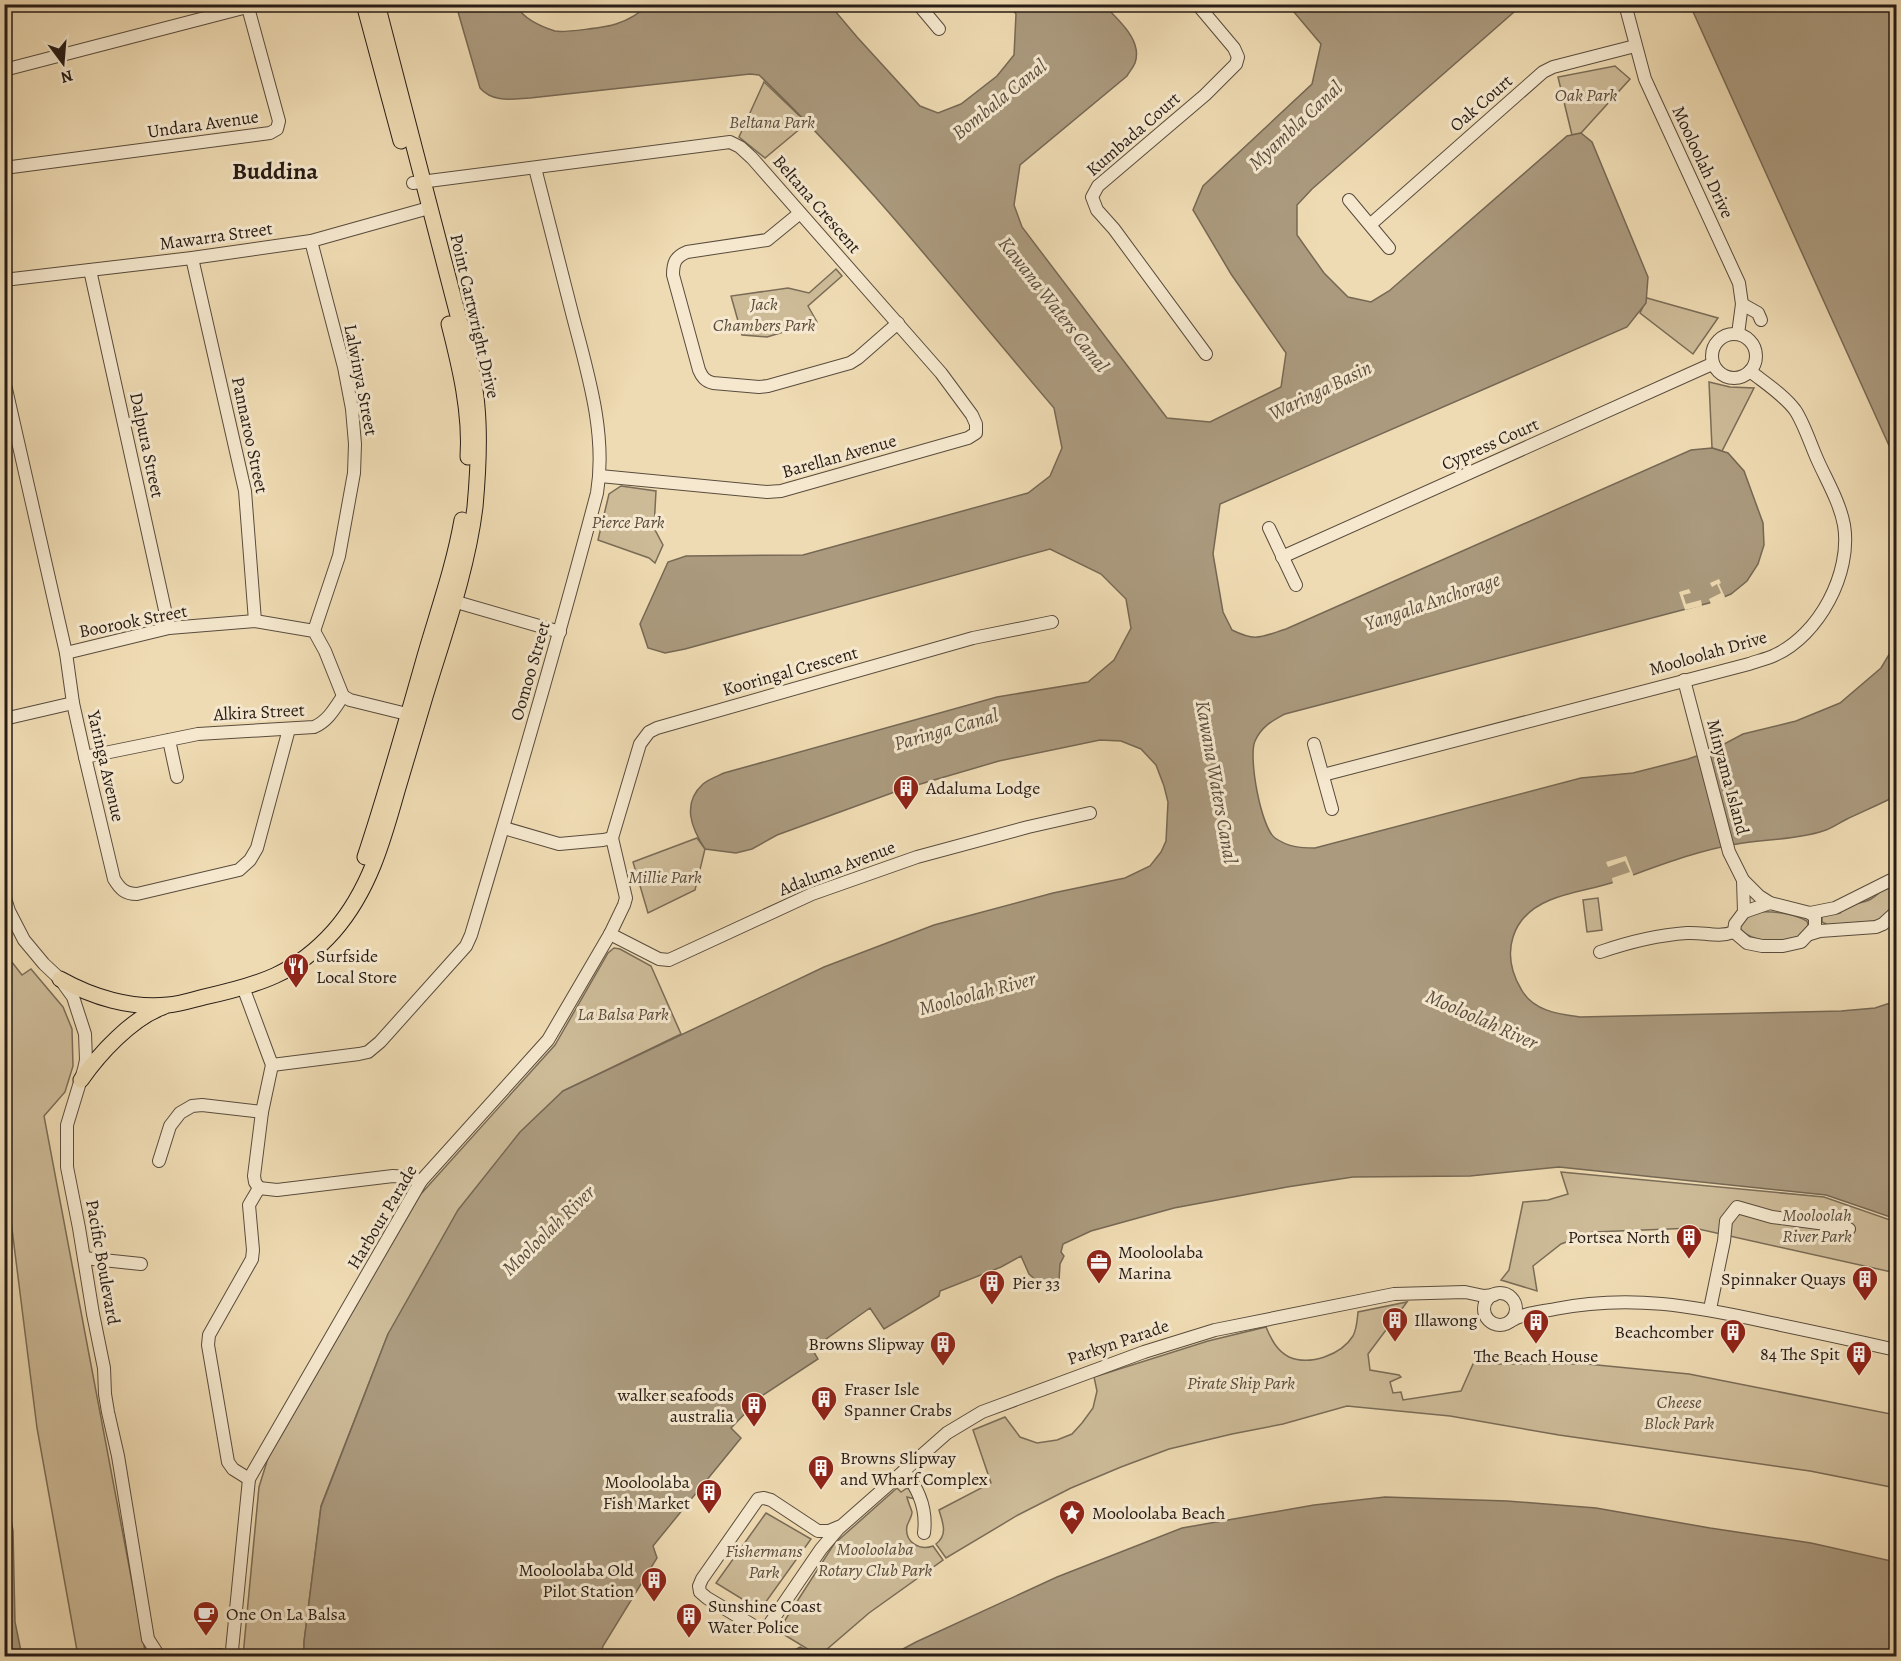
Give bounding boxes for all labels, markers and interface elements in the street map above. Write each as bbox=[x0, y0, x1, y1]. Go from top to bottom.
north arrow bbox=[33, 33, 93, 93]
water label: Bombala Canal bbox=[946, 53, 1052, 146]
text: N bbox=[58, 64, 75, 89]
street label: Oak Court bbox=[1445, 69, 1518, 137]
water label: Myambla Canal bbox=[1242, 75, 1348, 176]
park label: Oak Park bbox=[1555, 83, 1617, 107]
street label: Kumbada Court bbox=[1081, 86, 1185, 182]
street label: Mooloolah Drive bbox=[1666, 102, 1740, 222]
street label: Undara Avenue bbox=[146, 104, 260, 144]
park label: Beltana Park bbox=[729, 110, 815, 134]
street label: Beltana Crescent bbox=[767, 150, 867, 258]
district label: Buddina bbox=[232, 155, 318, 187]
street label: Mawarra Street bbox=[158, 216, 274, 256]
street label: Point Cartwright Drive bbox=[444, 231, 506, 401]
water label: Kawana Waters Canal bbox=[992, 231, 1115, 378]
park label: Jack Chambers Park bbox=[713, 292, 815, 337]
street label: Lalwinya Street bbox=[338, 322, 384, 438]
water label: Waringa Basin bbox=[1264, 354, 1376, 427]
street label: Pannaroo Street bbox=[226, 375, 274, 496]
street label: Dalpura Street bbox=[124, 390, 170, 500]
street label: Cypress Court bbox=[1438, 412, 1542, 476]
street label: Barellan Avenue bbox=[779, 428, 899, 484]
park label: Pierce Park bbox=[591, 510, 665, 534]
water label: Yangala Anchorage bbox=[1361, 566, 1504, 637]
street label: Boorook Street bbox=[77, 599, 189, 643]
street label: Oomoo Street bbox=[504, 619, 556, 723]
street label: Mooloolah Drive bbox=[1646, 625, 1770, 681]
street label: Kooringal Crescent bbox=[719, 640, 861, 702]
street label: Alkira Street bbox=[212, 698, 305, 726]
water label: Kawana Waters Canal bbox=[1189, 698, 1244, 866]
water label: Paringa Canal bbox=[891, 702, 1002, 757]
street label: Yaringa Avenue bbox=[81, 707, 130, 824]
street label: Minyama Island bbox=[1701, 717, 1755, 838]
building icon: Adaluma Lodge bbox=[891, 773, 921, 811]
place label: Adaluma Lodge bbox=[925, 776, 1040, 800]
street label: Adaluma Avenue bbox=[774, 835, 899, 902]
park label: Millie Park bbox=[628, 865, 702, 889]
place label: Surfside Local Store bbox=[316, 944, 397, 989]
restaurant icon: Surfside Local Store bbox=[281, 951, 311, 989]
water label: Mooloolah River bbox=[916, 965, 1039, 1022]
water label: Mooloolah River bbox=[1422, 983, 1543, 1057]
park label: La Balsa Park bbox=[577, 1002, 669, 1026]
street label: Harbour Parade bbox=[341, 1160, 423, 1274]
water label: Mooloolah River bbox=[496, 1178, 602, 1282]
street label: Pacific Boulevard bbox=[80, 1198, 126, 1327]
park label: Mooloolah River Park bbox=[1782, 1203, 1852, 1248]
building icon: Portsea North bbox=[1674, 1222, 1704, 1260]
place label: Portsea North bbox=[1568, 1225, 1670, 1249]
place label: Mooloolaba Marina bbox=[1118, 1240, 1204, 1285]
office icon: Mooloolaba Marina bbox=[1084, 1247, 1114, 1285]
building icon: Spinnaker Quays bbox=[1850, 1264, 1880, 1302]
place label: Spinnaker Quays bbox=[1721, 1267, 1846, 1291]
building icon: Pier 33 bbox=[977, 1268, 1007, 1306]
place label: Pier 33 bbox=[1012, 1271, 1060, 1295]
building icon: Illawong bbox=[1380, 1305, 1410, 1343]
building icon: The Beach House bbox=[1521, 1307, 1551, 1345]
place label: Illawong bbox=[1414, 1308, 1478, 1332]
street label: Parkyn Parade bbox=[1064, 1313, 1172, 1371]
building icon: Beachcomber bbox=[1718, 1317, 1748, 1355]
place label: Beachcomber bbox=[1614, 1320, 1714, 1344]
building icon: Browns Slipway bbox=[928, 1329, 958, 1367]
place label: Browns Slipway bbox=[808, 1332, 925, 1356]
building icon: 84 The Spit bbox=[1844, 1339, 1874, 1377]
place label: 84 The Spit bbox=[1760, 1342, 1840, 1366]
place label: The Beach House bbox=[1474, 1344, 1598, 1368]
park label: Pirate Ship Park bbox=[1187, 1371, 1295, 1395]
place label: Fraser Isle Spanner Crabs bbox=[844, 1377, 952, 1422]
place label: walker seafoods australia bbox=[617, 1383, 735, 1428]
building icon: Fraser Isle Spanner Crabs bbox=[809, 1384, 839, 1422]
building icon: walker seafoods australia bbox=[739, 1390, 769, 1428]
park label: Cheese Block Park bbox=[1644, 1390, 1714, 1435]
place label: Browns Slipway and Wharf Complex bbox=[840, 1446, 988, 1491]
building icon: Browns Slipway and Wharf Complex bbox=[806, 1453, 836, 1491]
place label: Mooloolaba Fish Market bbox=[603, 1470, 691, 1515]
building icon: Mooloolaba Fish Market bbox=[694, 1477, 724, 1515]
place icon: Mooloolaba Beach bbox=[1057, 1498, 1087, 1536]
place label: Mooloolaba Beach bbox=[1092, 1501, 1226, 1525]
park label: Mooloolaba Rotary Club Park bbox=[818, 1537, 932, 1582]
park label: Fishermans Park bbox=[725, 1539, 803, 1584]
place label: Mooloolaba Old Pilot Station bbox=[518, 1558, 634, 1603]
building icon: Mooloolaba Old Pilot Station bbox=[639, 1565, 669, 1603]
place label: Sunshine Coast Water Police bbox=[707, 1594, 822, 1639]
cafe icon: One On La Balsa bbox=[191, 1599, 221, 1637]
building icon: Sunshine Coast Water Police bbox=[674, 1601, 704, 1639]
place label: One On La Balsa bbox=[226, 1602, 347, 1626]

